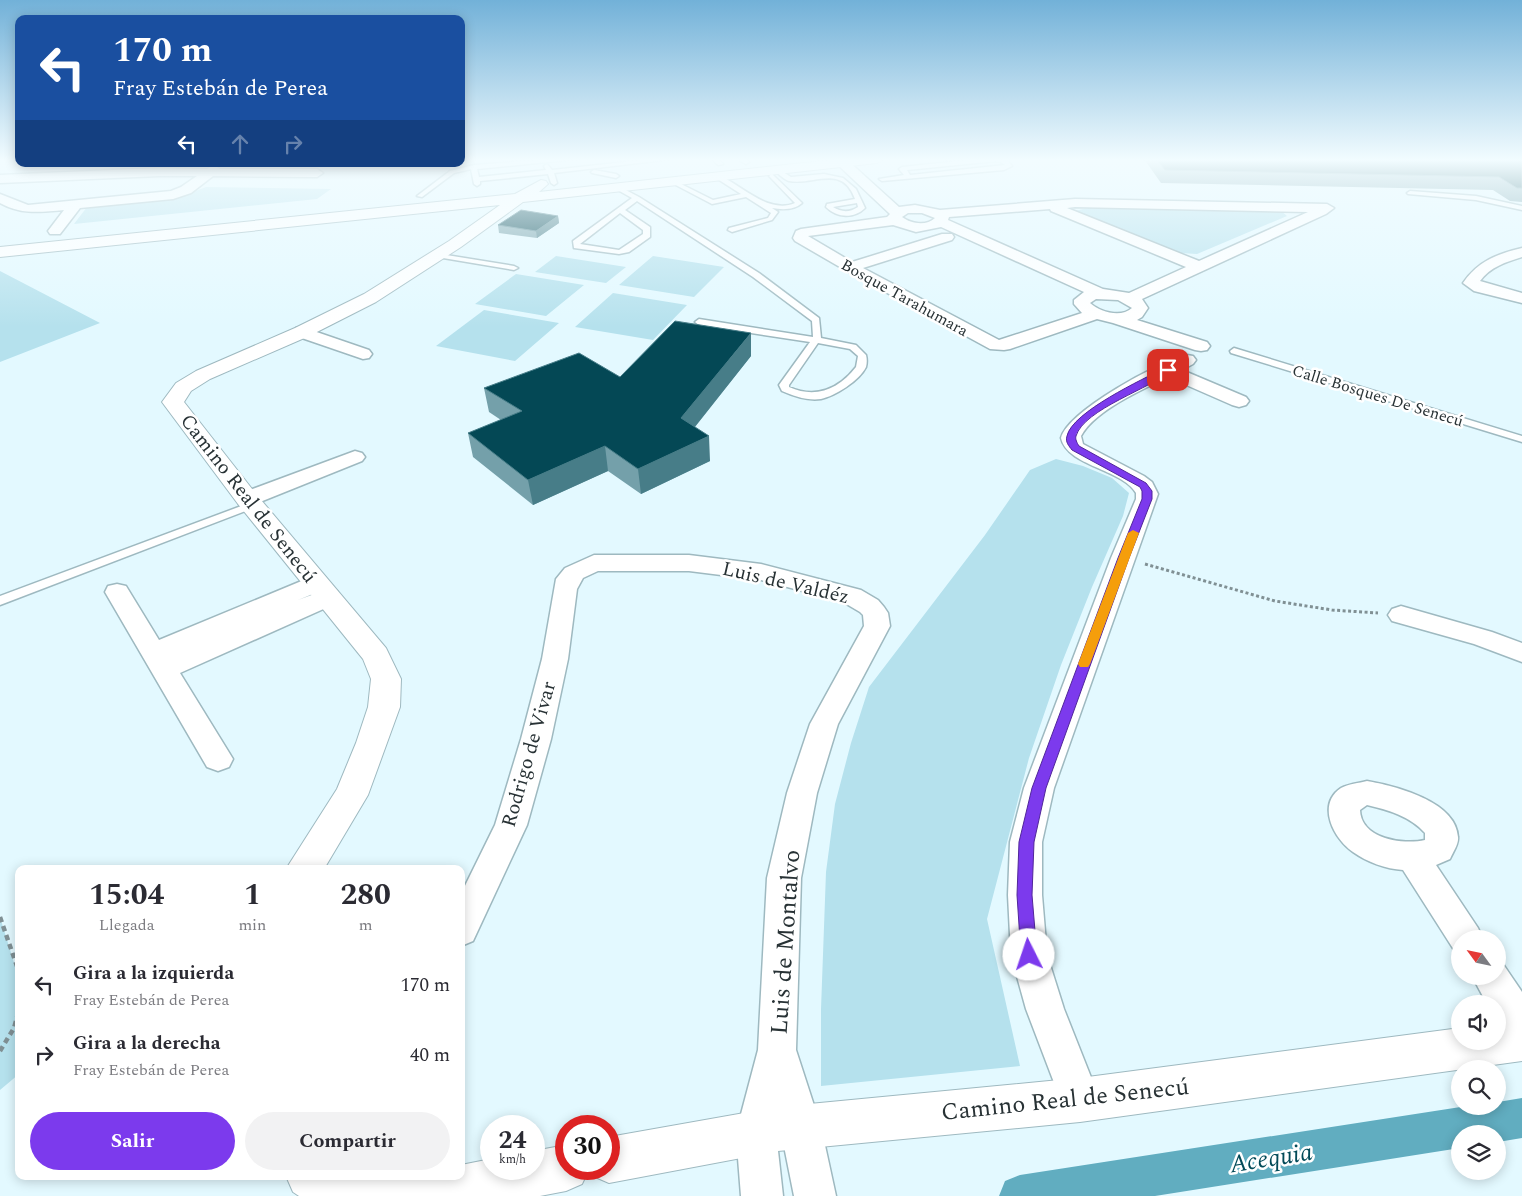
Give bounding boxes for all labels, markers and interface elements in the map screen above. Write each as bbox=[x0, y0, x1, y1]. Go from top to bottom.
text: 170 m bbox=[113, 24, 212, 77]
icon: left bbox=[30, 35, 95, 100]
text: Fray Estebán de Perea bbox=[113, 72, 328, 105]
icon: left bbox=[173, 130, 201, 158]
icon: ahead bbox=[226, 130, 254, 158]
icon: right bbox=[279, 130, 307, 158]
street label: Bosque Tarahumara bbox=[836, 253, 973, 343]
pin bbox=[1147, 349, 1189, 391]
icon: arrive bbox=[1154, 356, 1182, 384]
street label: Calle Bosques De Senecú bbox=[1289, 359, 1466, 433]
street label: Camino Real de Senecú bbox=[173, 408, 324, 590]
street label: Luis de Valdéz bbox=[719, 554, 852, 612]
street label: Rodrigo de Vivar bbox=[494, 678, 564, 831]
street label: Luis de Montalvo bbox=[762, 848, 810, 1036]
text: 15:04 bbox=[89, 872, 164, 918]
text: 1 bbox=[244, 872, 261, 918]
text: 280 bbox=[340, 872, 391, 918]
text: Llegada bbox=[99, 913, 155, 937]
text: min bbox=[238, 913, 266, 937]
text: m bbox=[359, 913, 373, 937]
position arrow bbox=[1002, 928, 1054, 980]
north arrow bbox=[1451, 930, 1506, 985]
map controls bbox=[1451, 930, 1506, 1180]
text: Gira a la izquierda bbox=[73, 959, 234, 988]
icon: left bbox=[30, 971, 58, 999]
text: 170 m bbox=[400, 971, 450, 1000]
text: Fray Estebán de Perea bbox=[73, 988, 229, 1012]
button: sound bbox=[1451, 995, 1506, 1050]
text: Gira a la derecha bbox=[73, 1029, 220, 1058]
icon: right bbox=[30, 1041, 58, 1069]
text: 40 m bbox=[410, 1041, 450, 1070]
text: Fray Estebán de Perea bbox=[73, 1058, 229, 1082]
button: search bbox=[1451, 1060, 1506, 1115]
street label: Camino Real de Senecú bbox=[939, 1069, 1191, 1131]
button: Salir bbox=[30, 1112, 235, 1170]
button: Compartir bbox=[245, 1112, 450, 1170]
speed limit sign: 30 bbox=[555, 1115, 620, 1180]
text: 24 bbox=[498, 1122, 527, 1160]
button: layers bbox=[1451, 1125, 1506, 1180]
water label: Acequia bbox=[1226, 1134, 1316, 1184]
text: km/h bbox=[499, 1150, 526, 1169]

